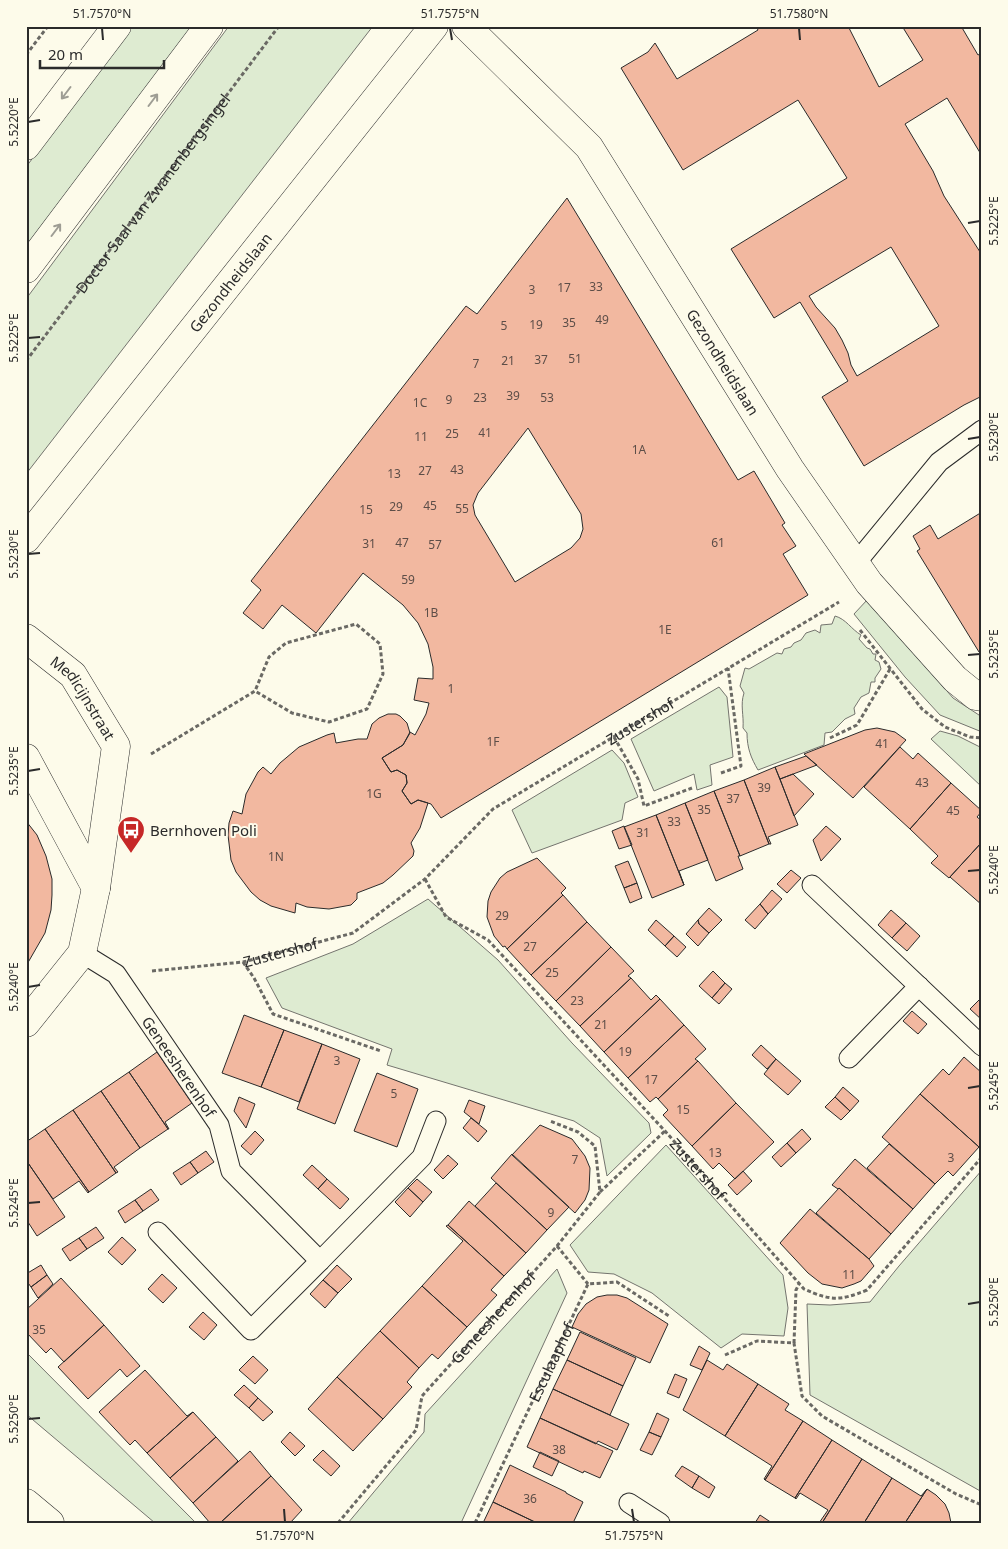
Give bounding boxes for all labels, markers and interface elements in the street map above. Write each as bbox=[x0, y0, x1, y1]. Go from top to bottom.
text: 51.7570°N bbox=[73, 5, 131, 22]
text: 51.7575°N bbox=[421, 5, 479, 22]
text: 51.7580°N bbox=[770, 5, 828, 22]
scale bar bbox=[40, 38, 164, 70]
text: 20 m bbox=[48, 44, 83, 64]
one-way arrow bbox=[61, 86, 72, 99]
street label: Doctor Saal van Zwanenbergsingel bbox=[71, 90, 234, 297]
one-way arrow bbox=[148, 94, 159, 107]
text: 5.5220°E bbox=[5, 97, 22, 147]
text: 5.5225°E bbox=[985, 196, 1002, 246]
one-way arrow bbox=[50, 224, 61, 237]
street label: Gezondheidslaan bbox=[184, 228, 276, 336]
house number: 33 bbox=[589, 278, 603, 295]
house number: 17 bbox=[557, 279, 571, 296]
house number: 3 bbox=[529, 281, 536, 298]
street label: Gezondheidslaan bbox=[682, 305, 764, 419]
house number: 49 bbox=[595, 311, 609, 328]
text: 5.5225°E bbox=[5, 313, 22, 363]
house number: 35 bbox=[562, 314, 576, 331]
house number: 19 bbox=[529, 316, 543, 333]
house number: 5 bbox=[501, 317, 508, 334]
house number: 51 bbox=[568, 350, 582, 367]
house number: 37 bbox=[534, 351, 548, 368]
house number: 21 bbox=[501, 352, 515, 369]
house number: 7 bbox=[473, 355, 480, 372]
house number: 39 bbox=[506, 387, 520, 404]
house number: 23 bbox=[473, 389, 487, 406]
house number: 53 bbox=[540, 389, 554, 406]
house number: 9 bbox=[446, 391, 453, 408]
house number: 1C bbox=[413, 394, 428, 411]
text: 5.5230°E bbox=[985, 412, 1002, 462]
house number: 41 bbox=[478, 424, 492, 441]
house number: 25 bbox=[445, 425, 459, 442]
house number: 11 bbox=[414, 428, 428, 445]
house number: 1A bbox=[632, 441, 647, 458]
house number: 43 bbox=[450, 461, 464, 478]
house number: 27 bbox=[418, 462, 432, 479]
house number: 13 bbox=[387, 465, 401, 482]
house number: 45 bbox=[423, 497, 437, 514]
house number: 29 bbox=[389, 498, 403, 515]
house number: 55 bbox=[455, 500, 469, 517]
house number: 15 bbox=[359, 501, 373, 518]
text: 5.5230°E bbox=[5, 529, 22, 579]
house number: 47 bbox=[395, 534, 409, 551]
house number: 61 bbox=[711, 534, 725, 551]
house number: 31 bbox=[362, 535, 376, 552]
house number: 57 bbox=[428, 536, 442, 553]
house number: 59 bbox=[401, 571, 415, 588]
house number: 1B bbox=[424, 604, 439, 621]
house number: 1E bbox=[658, 621, 672, 638]
text: 5.5235°E bbox=[985, 629, 1002, 679]
street label: Medicijnstraat bbox=[46, 651, 120, 744]
house number: 1 bbox=[448, 680, 454, 697]
street label: Zustershof bbox=[602, 693, 678, 749]
house number: 1F bbox=[486, 733, 500, 750]
house number: 41 bbox=[875, 735, 889, 752]
text: 5.5235°E bbox=[5, 746, 22, 796]
house number: 43 bbox=[915, 774, 929, 791]
house number: 39 bbox=[757, 779, 771, 796]
house number: 1G bbox=[366, 785, 382, 802]
house number: 37 bbox=[726, 790, 740, 807]
house number: 35 bbox=[697, 801, 711, 818]
house number: 45 bbox=[946, 802, 960, 819]
house number: 33 bbox=[667, 813, 681, 830]
bus stop icon: Bernhoven Poli bbox=[116, 815, 146, 854]
place label: Bernhoven Poli bbox=[150, 820, 257, 840]
house number: 31 bbox=[636, 824, 650, 841]
text: 5.5240°E bbox=[985, 845, 1002, 895]
house number: 1N bbox=[268, 848, 284, 865]
house number: 29 bbox=[495, 907, 509, 924]
street label: Zustershof bbox=[241, 933, 320, 972]
house number: 27 bbox=[523, 938, 537, 955]
text: 5.5240°E bbox=[5, 962, 22, 1012]
house number: 25 bbox=[545, 964, 559, 981]
house number: 23 bbox=[570, 992, 584, 1009]
street label: Geneesherenhof bbox=[138, 1012, 221, 1122]
house number: 21 bbox=[594, 1016, 608, 1033]
house number: 19 bbox=[618, 1043, 632, 1060]
house number: 3 bbox=[334, 1052, 341, 1069]
text: 5.5245°E bbox=[985, 1061, 1002, 1111]
house number: 17 bbox=[644, 1071, 658, 1088]
house number: 5 bbox=[391, 1085, 398, 1102]
house number: 15 bbox=[676, 1101, 690, 1118]
street label: Zustershof bbox=[666, 1134, 731, 1204]
house number: 13 bbox=[708, 1144, 722, 1161]
house number: 3 bbox=[948, 1149, 955, 1166]
house number: 7 bbox=[572, 1151, 579, 1168]
text: 5.5245°E bbox=[5, 1178, 22, 1228]
house number: 9 bbox=[548, 1204, 555, 1221]
street label: Geneesherenhof bbox=[446, 1266, 540, 1368]
house number: 11 bbox=[842, 1266, 856, 1283]
text: 5.5250°E bbox=[985, 1277, 1002, 1327]
street label: Esculaaphof bbox=[524, 1318, 579, 1405]
house number: 35 bbox=[32, 1321, 46, 1338]
text: 5.5250°E bbox=[5, 1394, 22, 1444]
house number: 38 bbox=[552, 1441, 566, 1458]
house number: 36 bbox=[523, 1490, 537, 1507]
text: 51.7570°N bbox=[256, 1527, 314, 1544]
text: 51.7575°N bbox=[605, 1527, 663, 1544]

